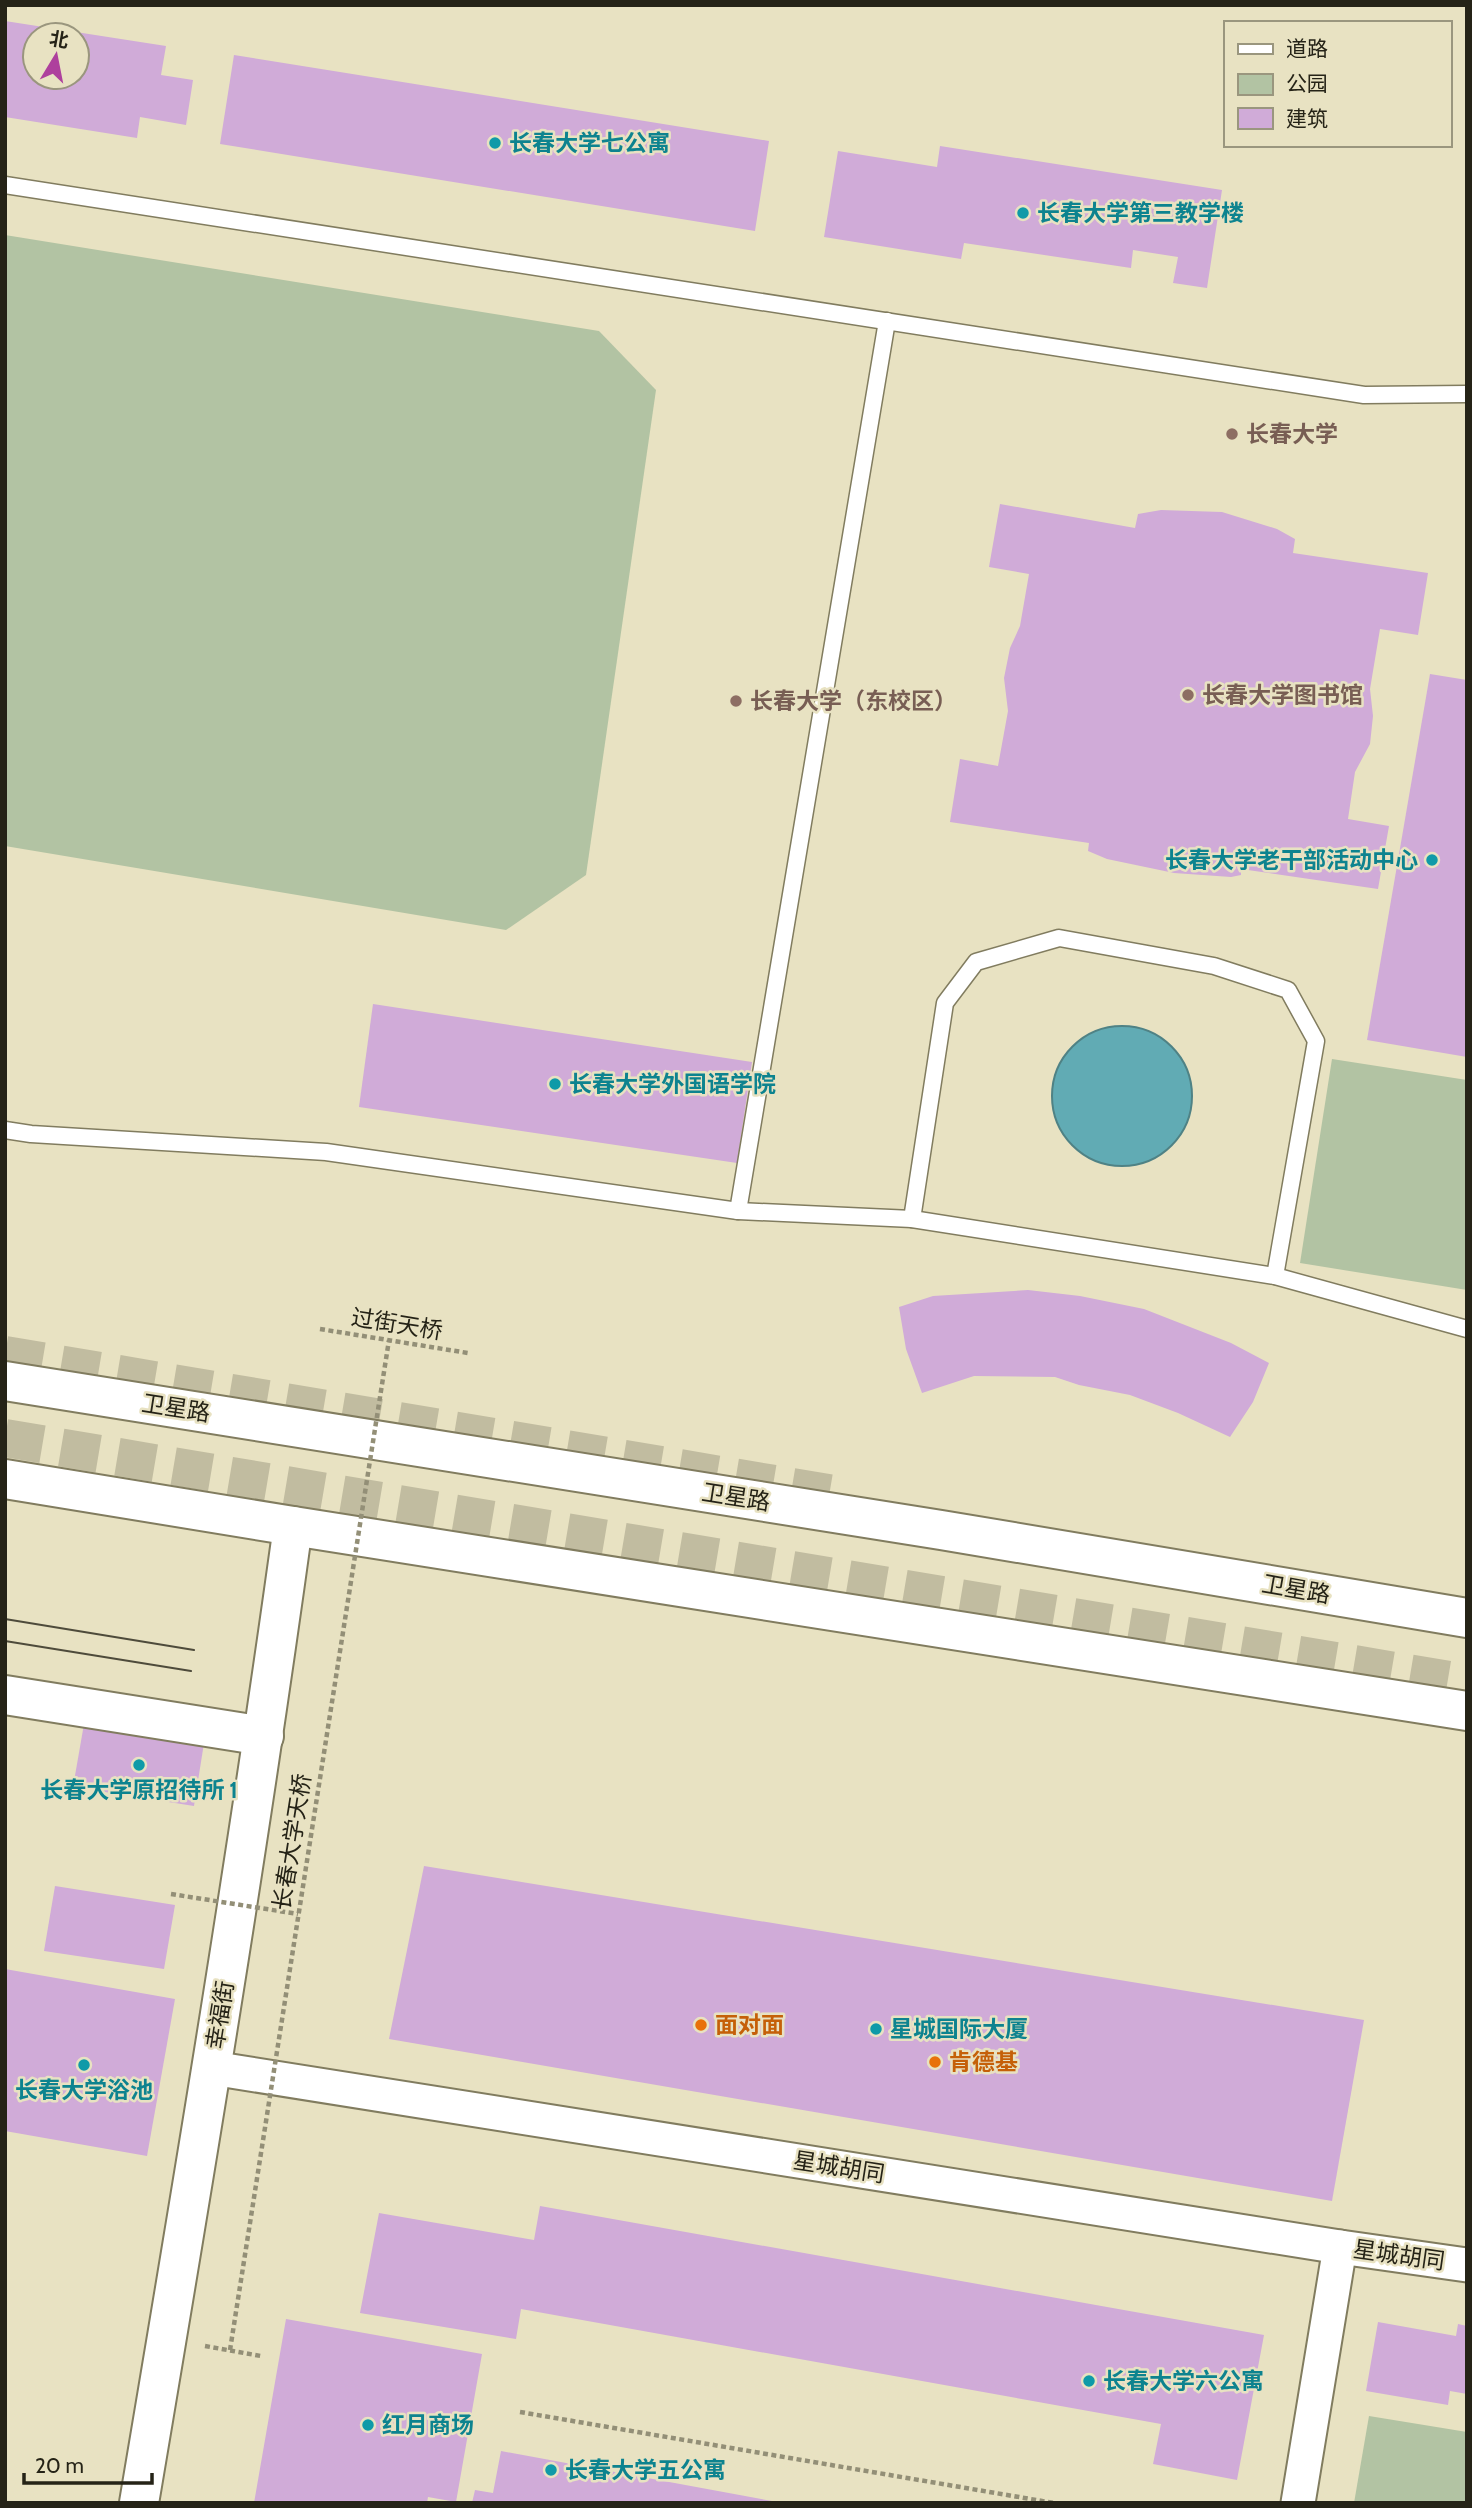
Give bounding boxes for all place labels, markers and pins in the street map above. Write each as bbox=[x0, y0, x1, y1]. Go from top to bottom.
place label: 长春大学七公寓 bbox=[509, 129, 670, 157]
marker: 长春大学七公寓 bbox=[487, 135, 503, 151]
place label: 长春大学第三教学楼 bbox=[1037, 199, 1244, 227]
marker: 长春大学第三教学楼 bbox=[1015, 205, 1031, 221]
place label: 长春大学 bbox=[1246, 420, 1338, 448]
marker: 长春大学 bbox=[1224, 426, 1240, 442]
place label: 长春大学图书馆 bbox=[1202, 681, 1363, 709]
place label: 长春大学（东校区） bbox=[750, 687, 957, 715]
marker: 长春大学图书馆 bbox=[1180, 687, 1196, 703]
marker: 长春大学（东校区） bbox=[728, 693, 744, 709]
place label: 长春大学老干部活动中心 bbox=[1165, 846, 1418, 874]
marker: 长春大学老干部活动中心 bbox=[1424, 852, 1440, 868]
place label: 长春大学外国语学院 bbox=[569, 1070, 776, 1098]
marker: 长春大学外国语学院 bbox=[547, 1076, 563, 1092]
marker: 长春大学原招待所 1 bbox=[131, 1757, 147, 1773]
place label: 长春大学原招待所 1 bbox=[40, 1776, 238, 1804]
place label: 面对面 bbox=[715, 2011, 784, 2039]
place label: 星城国际大厦 bbox=[890, 2015, 1028, 2043]
marker: 面对面 bbox=[693, 2017, 709, 2033]
marker: 星城国际大厦 bbox=[868, 2021, 884, 2037]
place label: 肯德基 bbox=[949, 2048, 1018, 2076]
marker: 肯德基 bbox=[927, 2054, 943, 2070]
marker: 长春大学浴池 bbox=[76, 2057, 92, 2073]
place label: 长春大学浴池 bbox=[15, 2076, 153, 2104]
place label: 长春大学六公寓 bbox=[1103, 2367, 1264, 2395]
marker: 长春大学六公寓 bbox=[1081, 2373, 1097, 2389]
place label: 红月商场 bbox=[382, 2411, 474, 2439]
marker: 红月商场 bbox=[360, 2417, 376, 2433]
place label: 长春大学五公寓 bbox=[565, 2456, 726, 2484]
marker: 长春大学五公寓 bbox=[543, 2462, 559, 2478]

